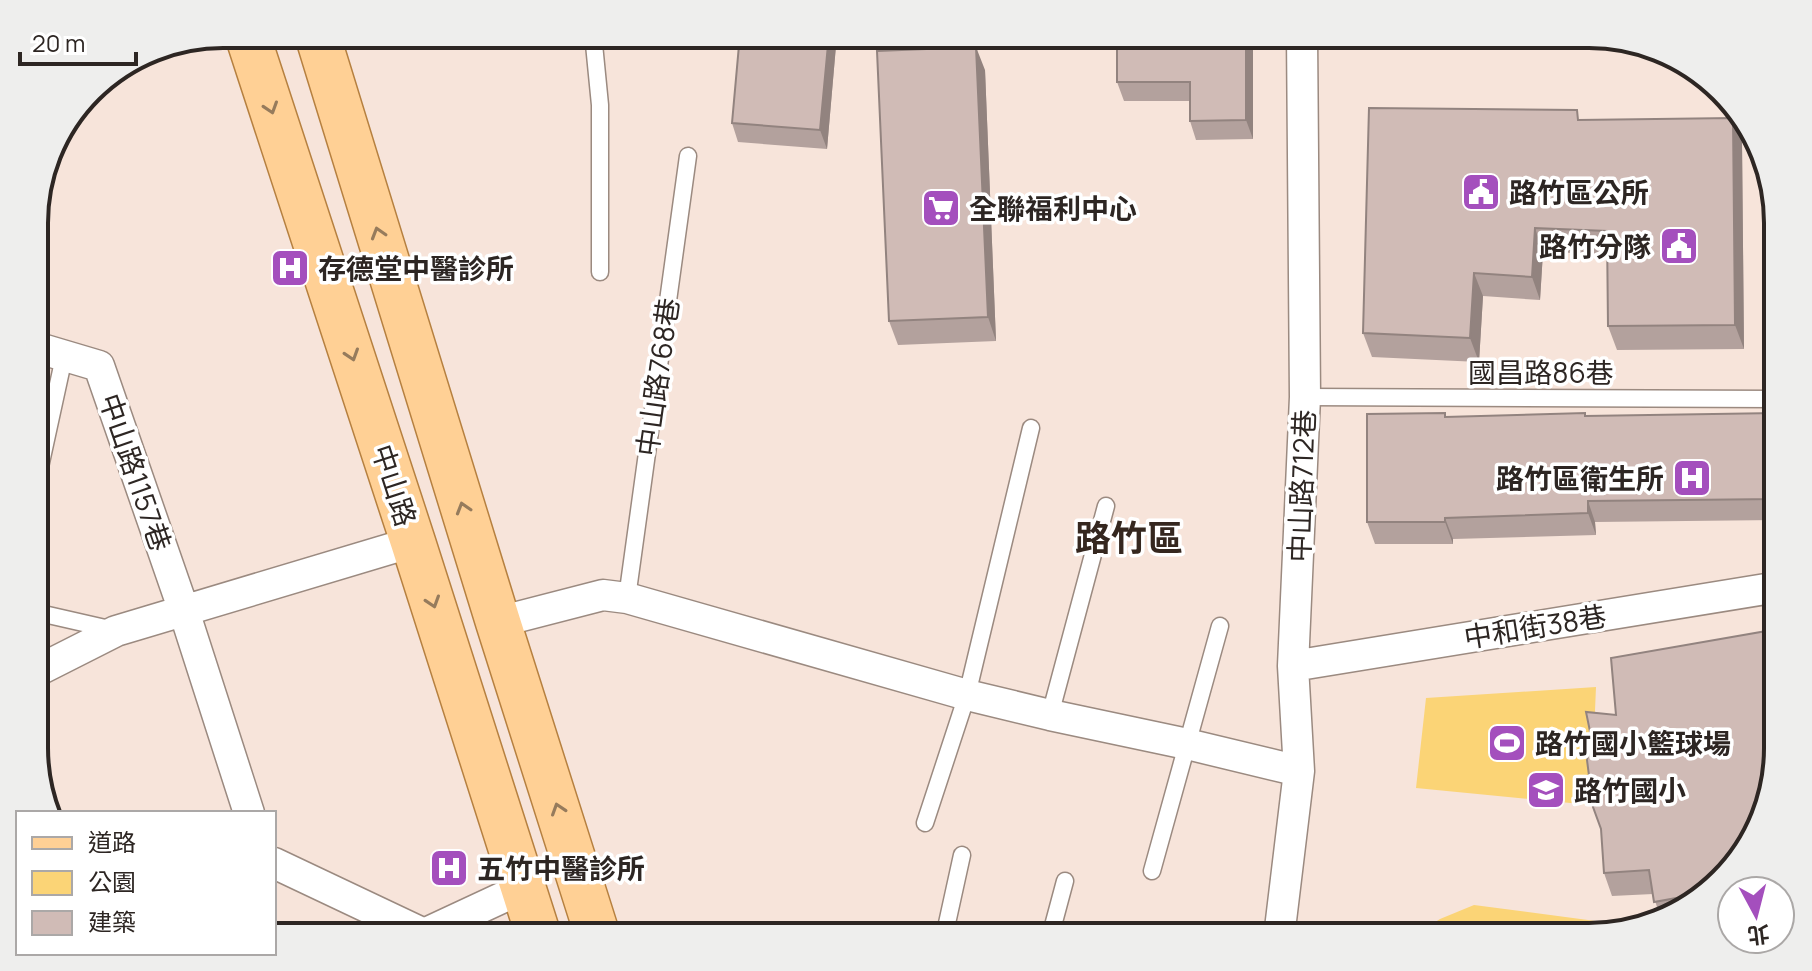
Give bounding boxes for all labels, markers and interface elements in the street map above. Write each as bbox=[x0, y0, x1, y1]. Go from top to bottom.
scale bar bbox=[20, 16, 136, 66]
text: 20 m bbox=[32, 26, 85, 59]
one-way arrow bbox=[262, 100, 278, 114]
public building icon: 路竹區公所 bbox=[1460, 171, 1502, 213]
place label: 路竹區公所 bbox=[1509, 173, 1649, 211]
supermarket icon: 全聯福利中心 bbox=[920, 187, 962, 229]
place label: 全聯福利中心 bbox=[969, 189, 1137, 227]
public building icon: 路竹分隊 bbox=[1658, 225, 1700, 267]
one-way arrow bbox=[371, 226, 387, 240]
place label: 路竹分隊 bbox=[1539, 227, 1651, 265]
hospital icon: 存德堂中醫診所 bbox=[269, 247, 311, 289]
place label: 存德堂中醫診所 bbox=[318, 249, 514, 287]
street label: 中山路768巷 bbox=[627, 295, 687, 459]
one-way arrow bbox=[343, 348, 359, 362]
street label: 國昌路86巷 bbox=[1468, 353, 1614, 391]
street label: 中山路1157巷 bbox=[91, 388, 181, 556]
street label: 中山路712巷 bbox=[1279, 409, 1323, 563]
street label: 中山路 bbox=[364, 439, 426, 531]
hospital icon: 路竹區衛生所 bbox=[1671, 457, 1713, 499]
place label: 路竹區衛生所 bbox=[1496, 459, 1664, 497]
one-way arrow bbox=[456, 501, 472, 515]
district label: 路竹區 bbox=[1075, 513, 1183, 562]
one-way arrow bbox=[423, 595, 439, 609]
street label: 中和街38巷 bbox=[1461, 596, 1609, 656]
sports icon: 路竹國小籃球場 bbox=[1486, 722, 1528, 764]
place label: 路竹國小籃球場 bbox=[1535, 724, 1731, 762]
school or university icon: 路竹國小 bbox=[1525, 769, 1567, 811]
place label: 路竹國小 bbox=[1574, 771, 1686, 809]
one-way arrow bbox=[551, 803, 567, 817]
legend bbox=[16, 811, 276, 955]
text: 道路 bbox=[88, 825, 136, 858]
hospital icon: 五竹中醫診所 bbox=[428, 847, 470, 889]
place label: 五竹中醫診所 bbox=[477, 849, 645, 887]
text: 公園 bbox=[88, 865, 136, 898]
north arrow bbox=[1716, 875, 1796, 955]
text: 建築 bbox=[88, 905, 136, 938]
text: 北 bbox=[1746, 919, 1771, 951]

